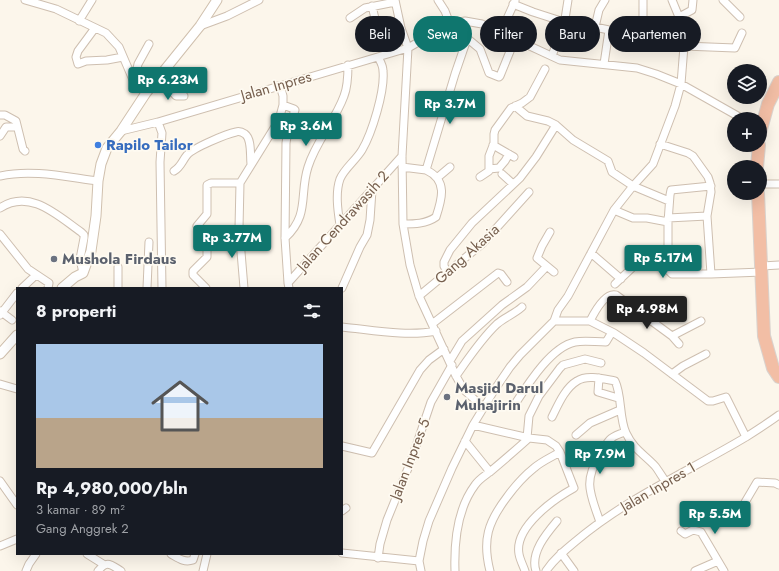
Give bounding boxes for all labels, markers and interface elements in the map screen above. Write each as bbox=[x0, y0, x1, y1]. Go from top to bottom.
chip: Beli bbox=[355, 16, 405, 52]
chip: Sewa bbox=[413, 16, 472, 52]
chip: Filter bbox=[480, 16, 537, 52]
chip: Baru bbox=[545, 16, 600, 52]
chip: Apartemen bbox=[608, 16, 701, 52]
map controls bbox=[727, 64, 767, 200]
button: layers bbox=[727, 64, 767, 104]
street label: Jalan Inpres bbox=[236, 65, 314, 107]
pin: Rp 6.23M bbox=[127, 67, 209, 101]
text: Rp 6.23M bbox=[137, 70, 199, 89]
pin: Rp 3.7M bbox=[413, 91, 487, 125]
text: Rp 3.7M bbox=[424, 94, 476, 113]
button: + bbox=[727, 112, 767, 152]
pin: Rp 3.6M bbox=[269, 113, 343, 147]
text: Rp 3.6M bbox=[280, 116, 332, 135]
place label: Rapilo Tailor bbox=[106, 134, 194, 156]
marker: Rapilo Tailor bbox=[93, 140, 103, 150]
button: − bbox=[727, 160, 767, 200]
street label: Jalan Cendrawasih 2 bbox=[290, 166, 394, 278]
street label: Gang Akasia bbox=[430, 219, 504, 289]
pin: Rp 3.77M bbox=[191, 225, 273, 259]
text: Rp 3.77M bbox=[202, 228, 262, 247]
pin: Rp 5.17M bbox=[622, 245, 704, 279]
place label: Mushola Firdaus bbox=[62, 248, 176, 270]
text: Rp 5.17M bbox=[634, 248, 692, 267]
marker: Mushola Firdaus bbox=[49, 254, 59, 264]
pin: Rp 4.98M bbox=[606, 296, 688, 330]
text: 8 properti bbox=[36, 299, 116, 323]
text: Rp 4.98M bbox=[616, 299, 678, 318]
icon: filters bbox=[301, 300, 323, 322]
icon: home bbox=[144, 370, 216, 442]
place label: Masjid Darul Muhajirin bbox=[455, 377, 543, 416]
marker: Masjid Darul Muhajirin bbox=[442, 392, 452, 402]
street label: Jalan Inpres 5 bbox=[384, 415, 436, 505]
pin: Rp 7.9M bbox=[563, 441, 637, 475]
text: Rp 7.9M bbox=[574, 444, 626, 463]
street label: Jalan Inpres 1 bbox=[614, 456, 700, 519]
text: Rp 4,980,000/bln bbox=[36, 476, 188, 500]
text: 3 kamar · 89 m² bbox=[36, 500, 125, 519]
pin: Rp 5.5M bbox=[678, 501, 752, 535]
text: Rp 5.5M bbox=[689, 504, 741, 523]
text: Gang Anggrek 2 bbox=[36, 519, 129, 538]

